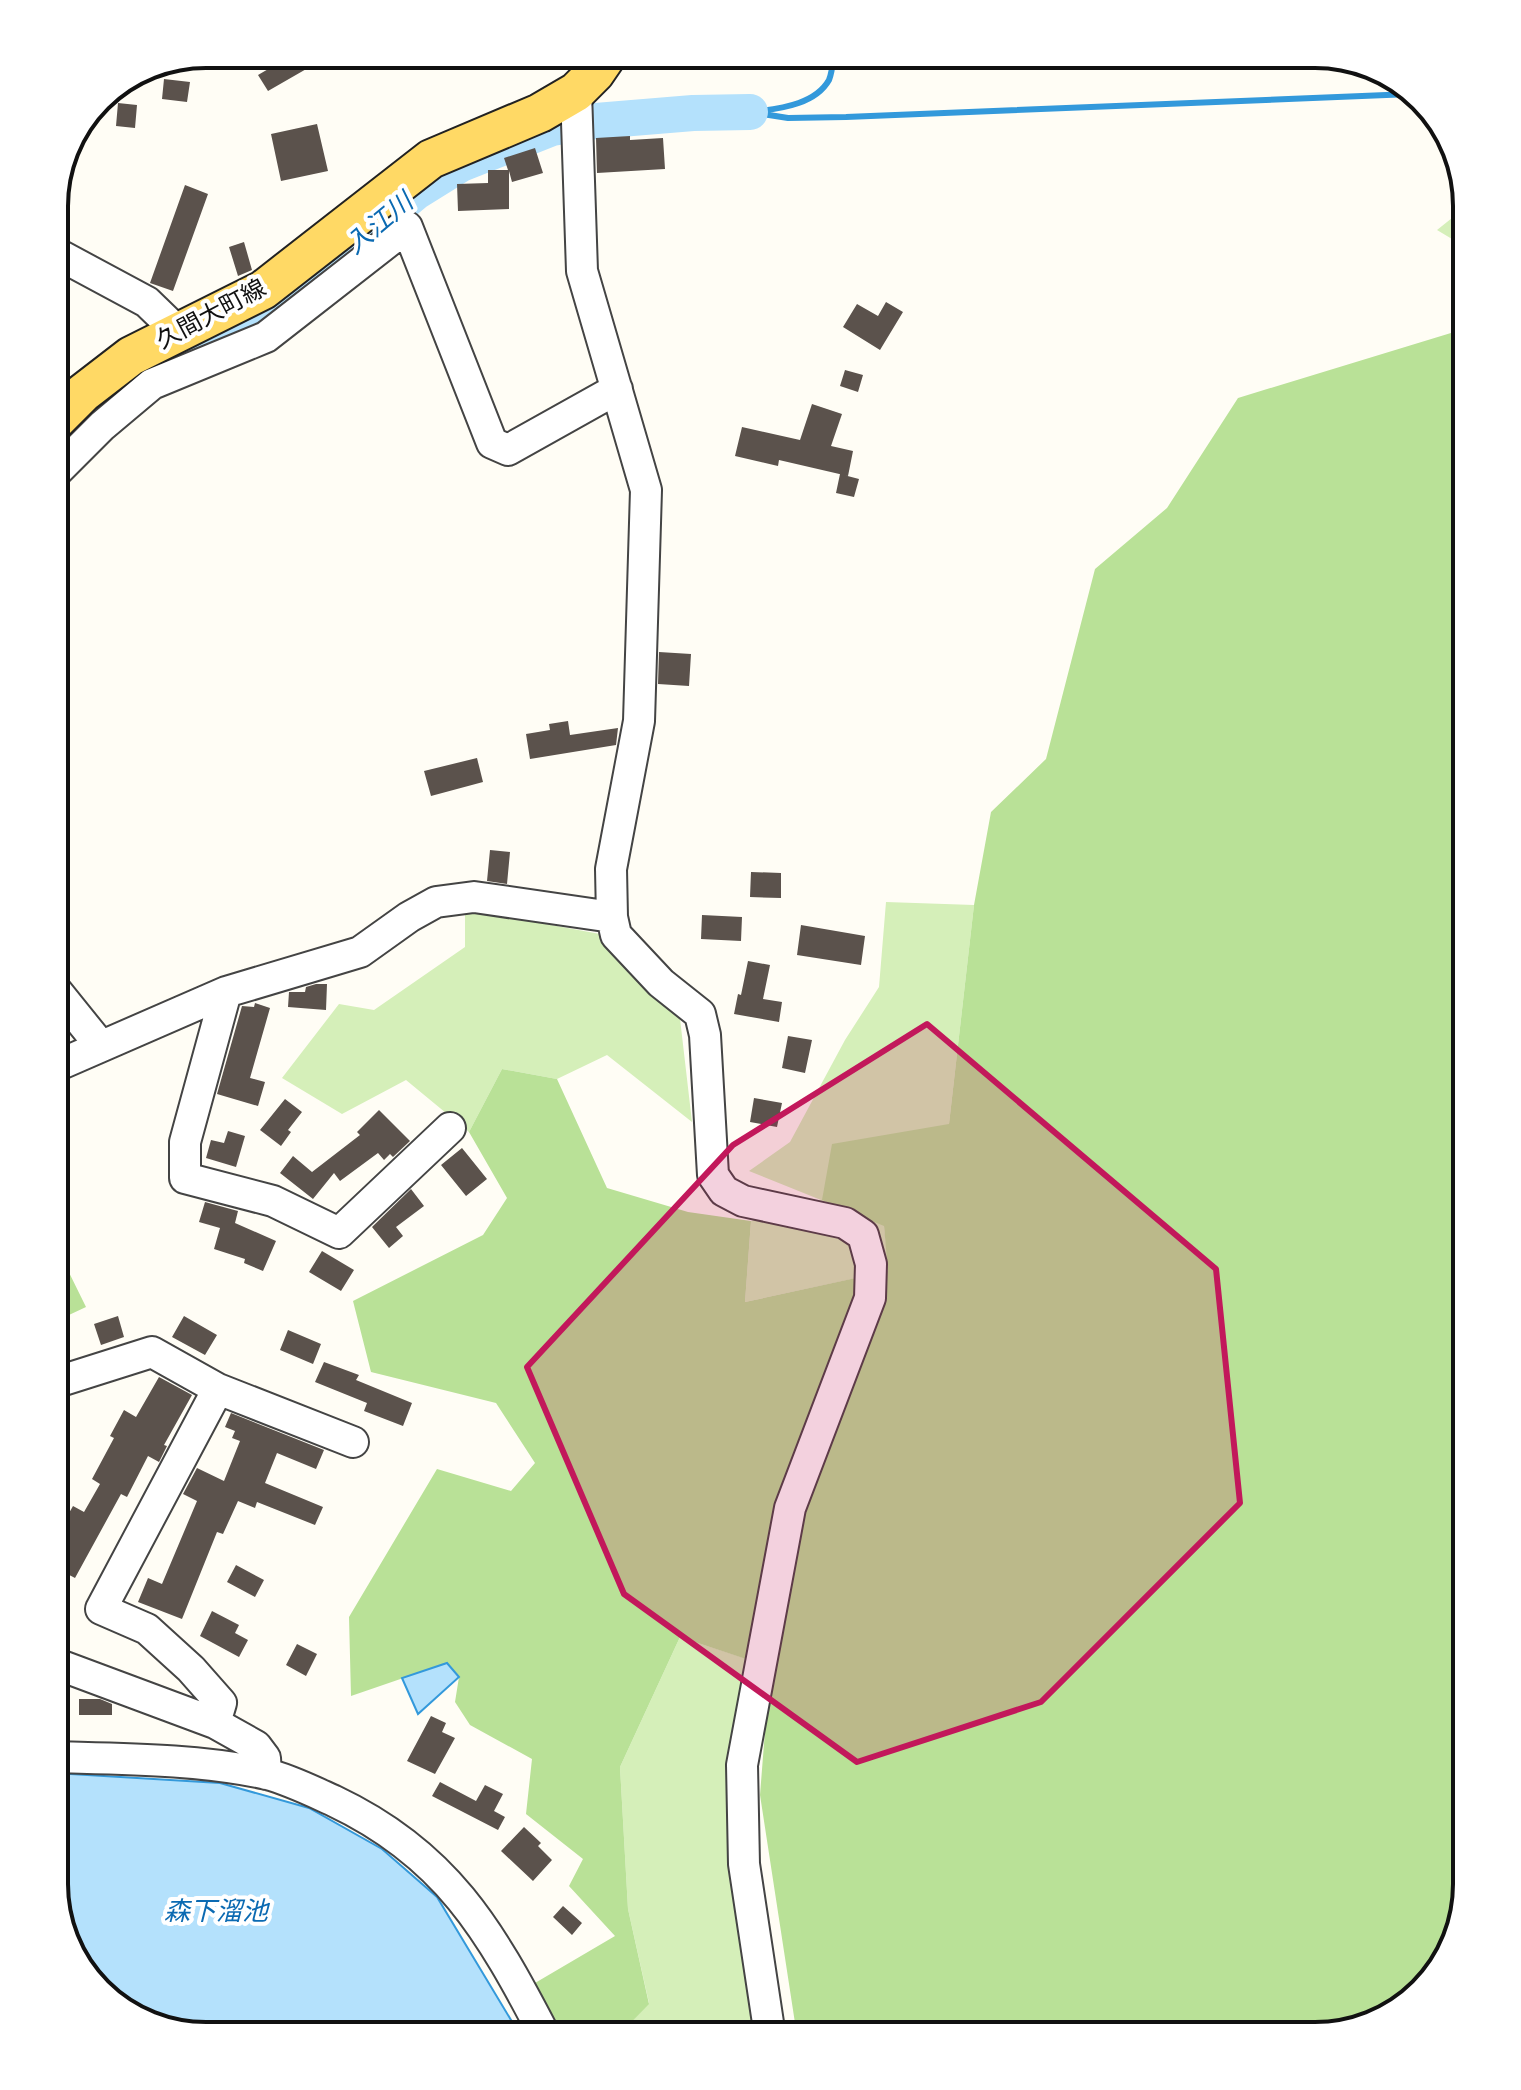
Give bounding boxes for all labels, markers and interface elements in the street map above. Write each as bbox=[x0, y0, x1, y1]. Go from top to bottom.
water label: 入江川 bbox=[336, 180, 421, 260]
street label: 久間大町線 bbox=[149, 268, 271, 355]
water label: 森下溜池 bbox=[164, 1890, 271, 1927]

